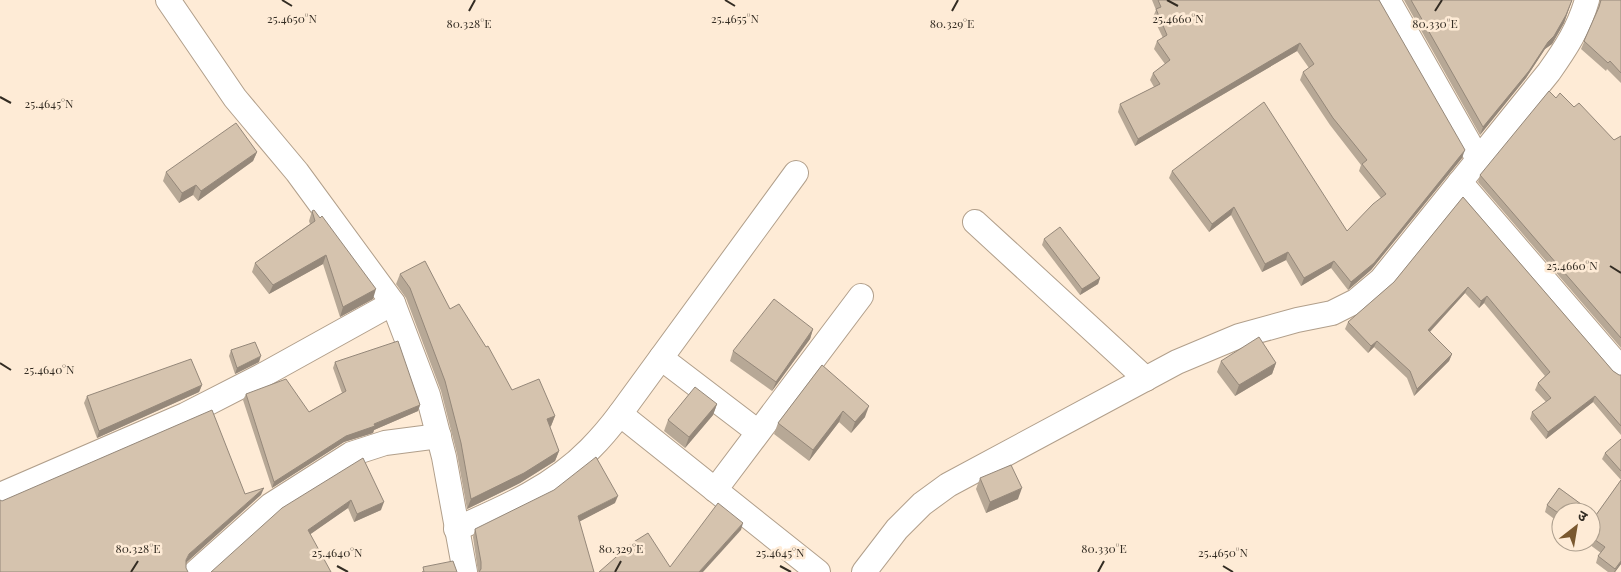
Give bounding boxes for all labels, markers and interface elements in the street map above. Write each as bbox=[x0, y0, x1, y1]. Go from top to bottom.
text: 25.4650°N bbox=[267, 10, 318, 26]
text: 25.4655°N bbox=[711, 10, 760, 26]
text: 25.4660°N bbox=[1152, 10, 1204, 26]
text: 80.328°E bbox=[446, 15, 492, 31]
text: 80.329°E bbox=[930, 15, 974, 31]
text: 80.330°E bbox=[1412, 15, 1458, 31]
text: 25.4645°N bbox=[24, 95, 74, 111]
text: 25.4660°N bbox=[1546, 257, 1598, 273]
text: 25.4640°N bbox=[23, 361, 75, 377]
north arrow bbox=[1551, 502, 1601, 552]
text: उ bbox=[1575, 505, 1592, 526]
text: 80.328°E bbox=[115, 540, 161, 556]
text: 80.329°E bbox=[599, 540, 643, 556]
text: 80.330°E bbox=[1081, 540, 1127, 556]
text: 25.4640°N bbox=[311, 544, 363, 560]
text: 25.4645°N bbox=[755, 544, 805, 560]
text: 25.4650°N bbox=[1198, 544, 1249, 560]

